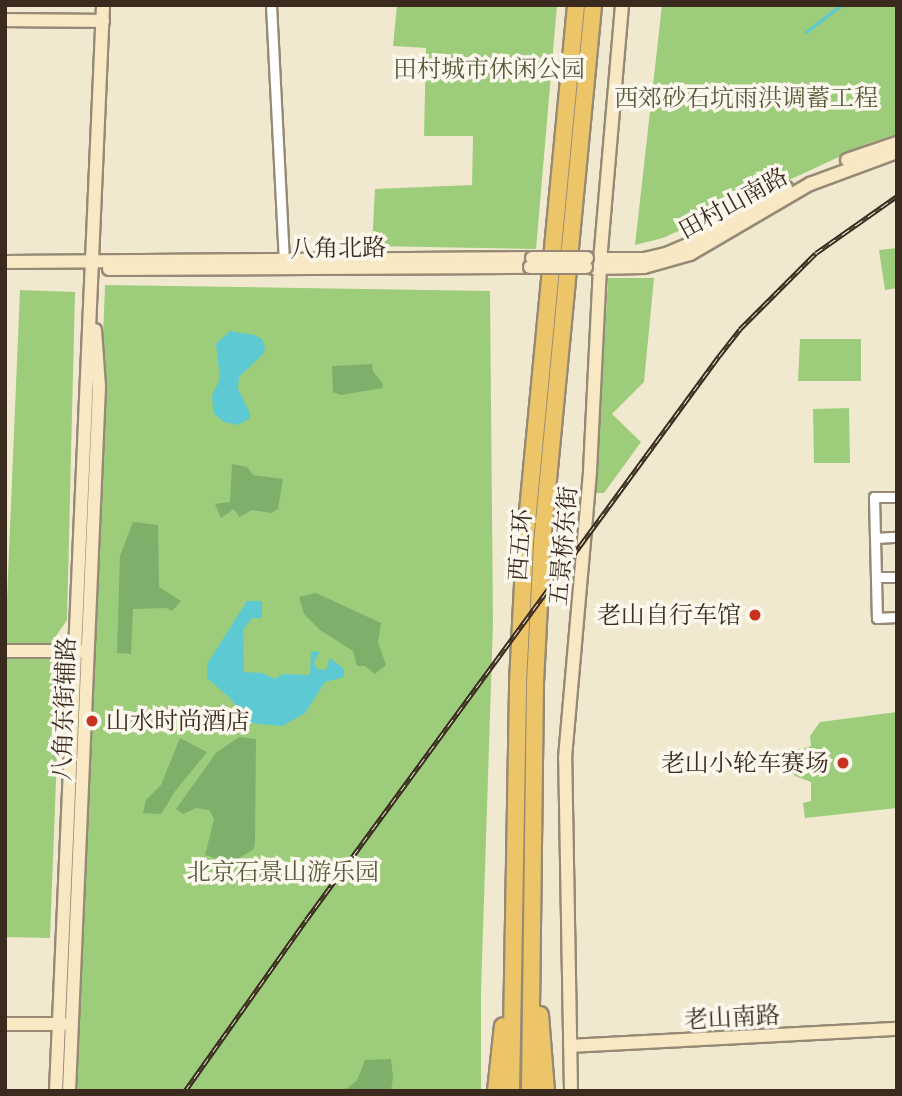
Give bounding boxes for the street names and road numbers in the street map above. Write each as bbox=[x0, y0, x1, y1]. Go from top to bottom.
street label: 田村山南路 bbox=[674, 161, 792, 245]
street label: 八角北路 bbox=[290, 233, 386, 263]
street label: 五景桥东街 bbox=[543, 485, 583, 607]
street label: 西五环 bbox=[503, 508, 537, 582]
street label: 八角东街辅路 bbox=[47, 637, 81, 781]
street label: 老山南路 bbox=[683, 1000, 781, 1034]

